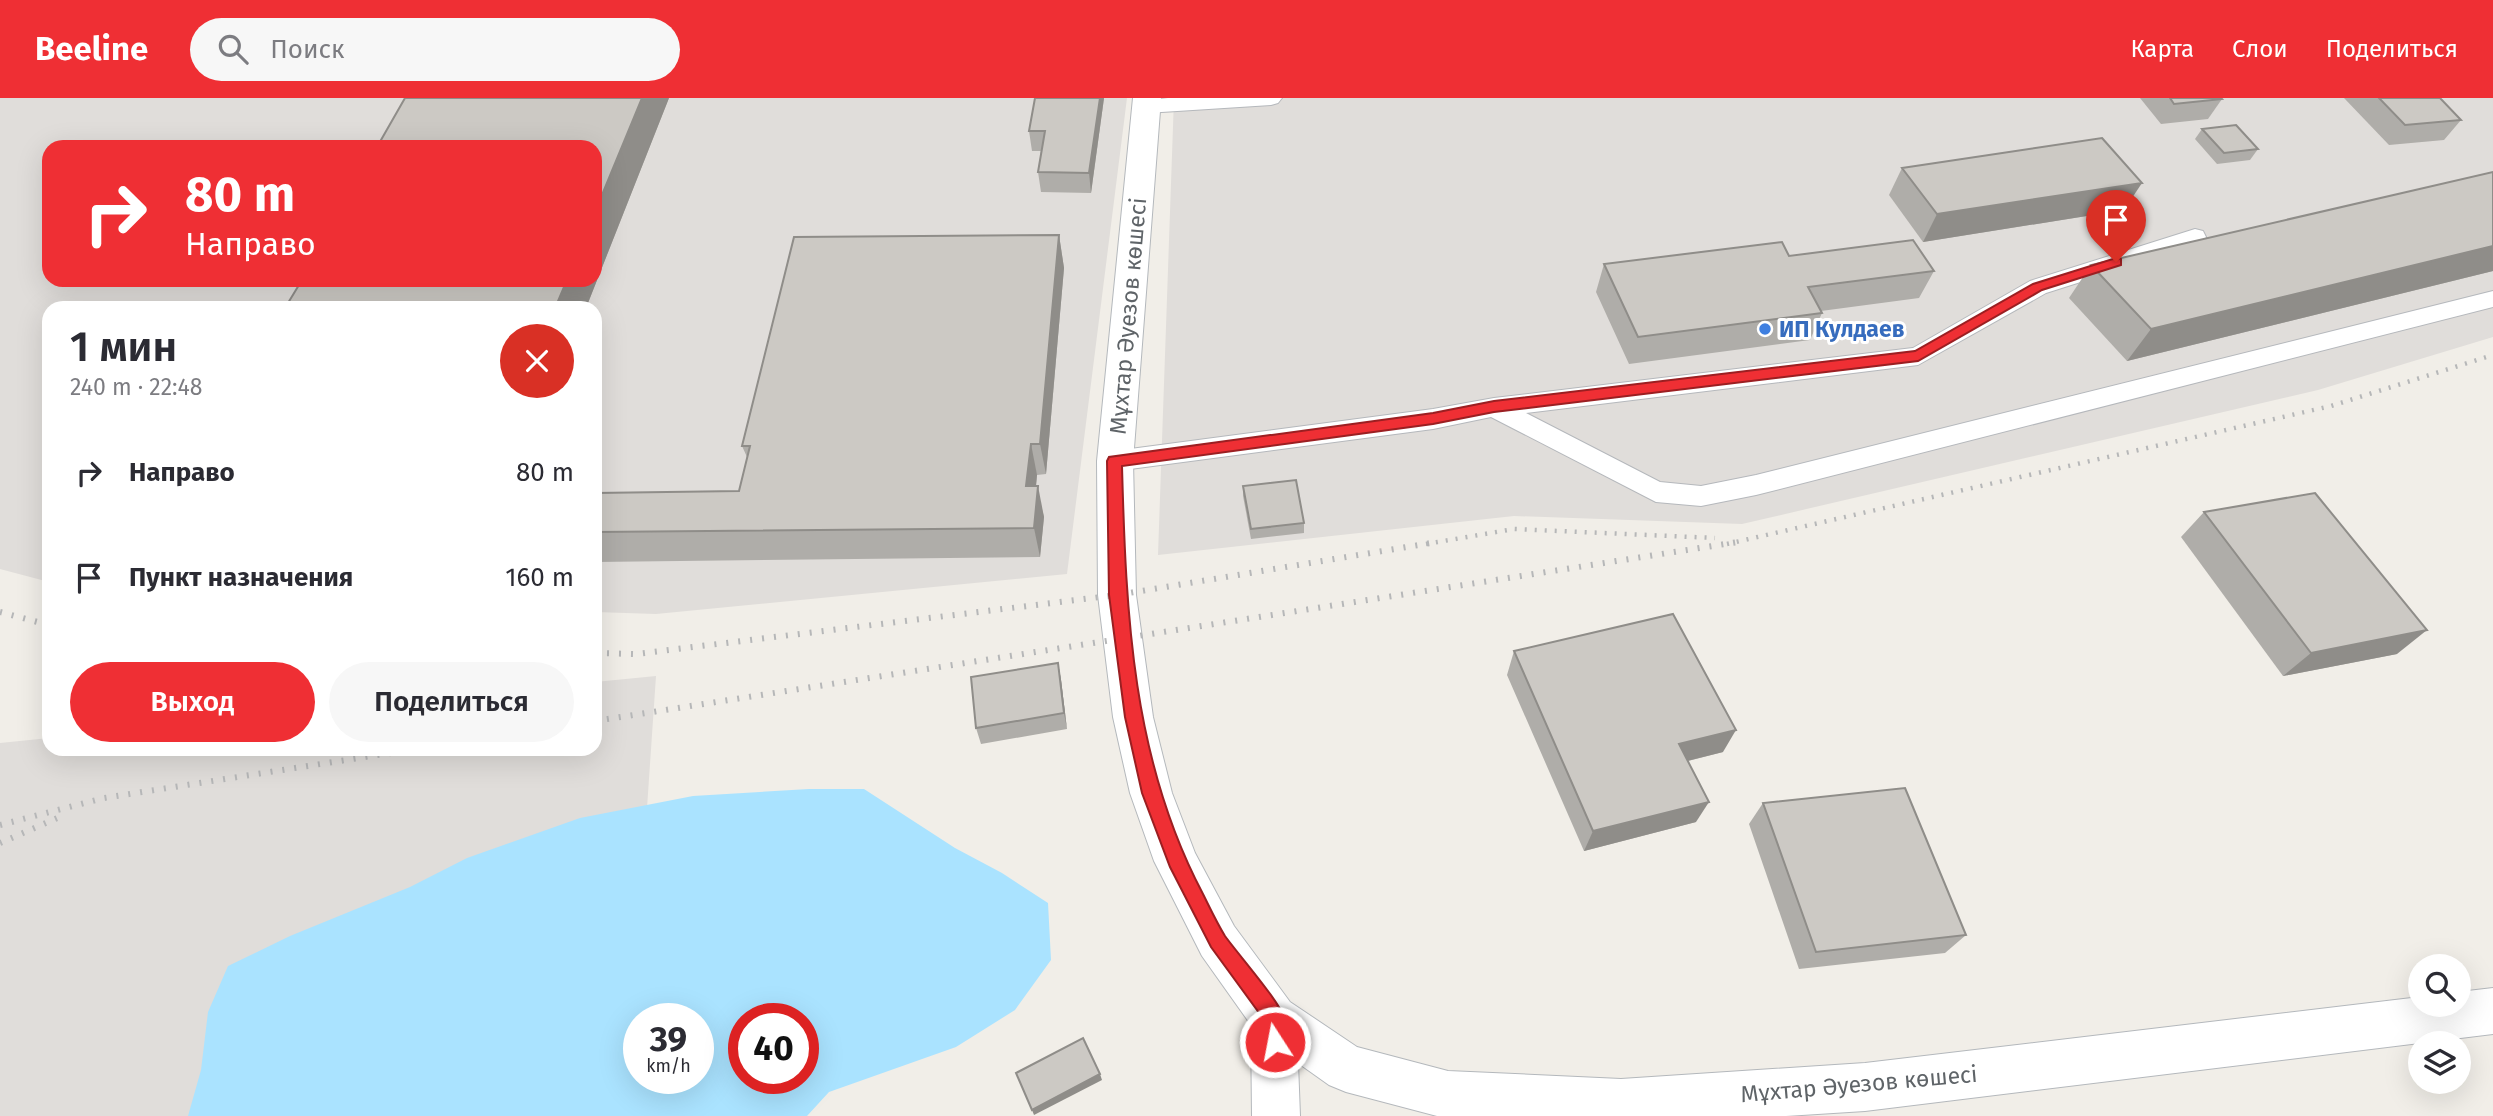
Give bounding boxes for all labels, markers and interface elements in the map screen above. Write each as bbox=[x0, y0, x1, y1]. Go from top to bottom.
search box bbox=[190, 18, 680, 81]
text: Beeline bbox=[35, 29, 148, 69]
icon: search bbox=[214, 30, 252, 68]
text: Поиск bbox=[270, 34, 344, 65]
text: Карта bbox=[2130, 35, 2194, 63]
text: Слои bbox=[2232, 35, 2288, 63]
text: Поделиться bbox=[2326, 35, 2458, 63]
text: 80 m bbox=[185, 165, 295, 224]
icon: right bbox=[70, 168, 161, 259]
pin bbox=[2086, 190, 2146, 262]
street label: Мұхтар Әуезов көшесі bbox=[1104, 196, 1152, 436]
icon: arrive bbox=[2097, 201, 2135, 239]
text: Направо bbox=[185, 225, 316, 263]
place label: ИП Кулдаев bbox=[1779, 315, 1905, 343]
marker: ИП Кулдаев bbox=[1757, 321, 1773, 337]
text: 1 мин bbox=[70, 322, 177, 372]
button: close bbox=[500, 324, 574, 398]
text: 240 m · 22:48 bbox=[70, 373, 202, 401]
icon: right bbox=[70, 454, 108, 492]
text: Направо bbox=[129, 457, 235, 488]
text: 80 m bbox=[516, 457, 574, 488]
icon: arrive bbox=[70, 559, 108, 597]
text: Пункт назначения bbox=[129, 562, 353, 593]
text: 160 m bbox=[505, 562, 574, 593]
button: Выход bbox=[70, 662, 315, 742]
button: Поделиться bbox=[329, 662, 574, 742]
map controls bbox=[2408, 954, 2471, 1094]
button: search bbox=[2408, 954, 2471, 1017]
speed limit sign: 40 bbox=[728, 1003, 819, 1094]
position arrow bbox=[1238, 1005, 1312, 1079]
text: 39 bbox=[650, 1018, 687, 1060]
button: layers bbox=[2408, 1031, 2471, 1094]
text: km/h bbox=[646, 1055, 691, 1077]
street label: Мұхтар Әуезов көшесі bbox=[1739, 1060, 1979, 1108]

